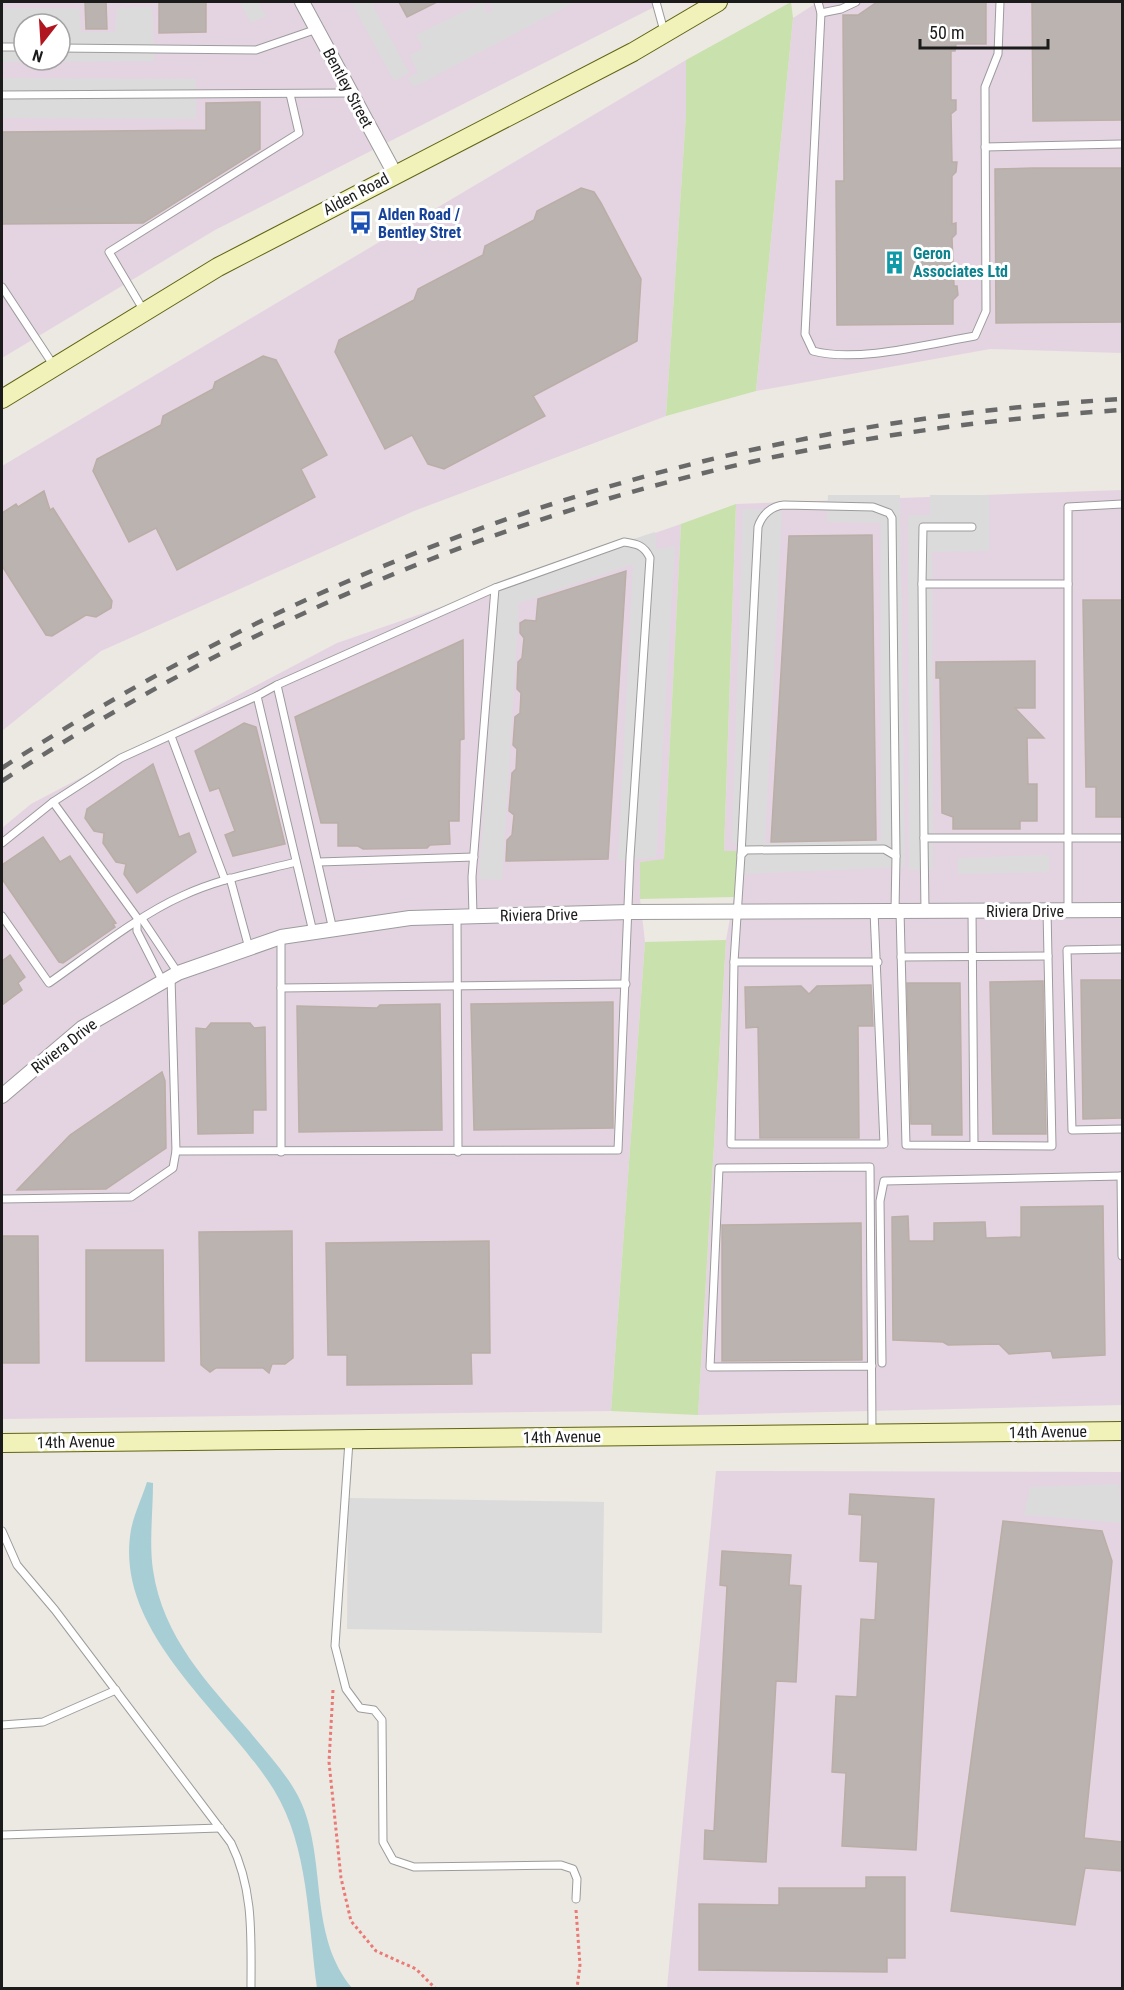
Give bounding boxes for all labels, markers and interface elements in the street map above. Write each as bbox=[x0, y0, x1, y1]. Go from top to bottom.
north arrow bbox=[12, 12, 72, 72]
scale bar bbox=[920, 12, 1048, 50]
text: 50 m bbox=[929, 22, 964, 43]
text: N bbox=[30, 45, 45, 66]
street label: Bentley Street bbox=[319, 45, 377, 131]
street label: Alden Road bbox=[320, 169, 392, 219]
place label: Alden Road / Bentley Stret bbox=[378, 205, 461, 242]
bus stop icon: Alden Road / Bentley Stret bbox=[347, 210, 373, 236]
place label: Geron Associates Ltd bbox=[913, 244, 1008, 281]
building icon: Geron Associates Ltd bbox=[882, 249, 908, 275]
street label: Riviera Drive bbox=[986, 902, 1064, 921]
street label: Riviera Drive bbox=[500, 905, 578, 925]
street label: Riviera Drive bbox=[27, 1015, 101, 1077]
street label: 14th Avenue bbox=[1009, 1422, 1087, 1442]
street label: 14th Avenue bbox=[523, 1427, 601, 1447]
street label: 14th Avenue bbox=[37, 1432, 115, 1452]

